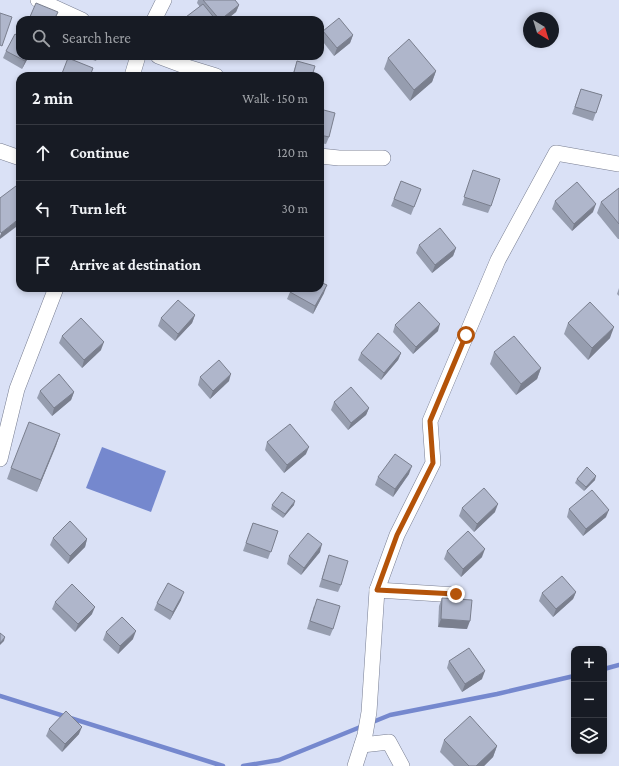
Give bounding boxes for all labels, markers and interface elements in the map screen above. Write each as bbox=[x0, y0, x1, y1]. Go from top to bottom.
north arrow bbox=[523, 12, 559, 48]
search box bbox=[16, 16, 324, 60]
icon: search bbox=[30, 27, 52, 49]
text: Search here bbox=[62, 30, 131, 46]
text: 2 min bbox=[32, 89, 73, 108]
text: Walk · 150 m bbox=[242, 91, 308, 106]
icon: ahead bbox=[32, 142, 54, 164]
text: Continue bbox=[70, 145, 129, 161]
text: 120 m bbox=[277, 145, 308, 160]
icon: left bbox=[32, 198, 54, 220]
text: Turn left bbox=[70, 201, 126, 217]
text: 30 m bbox=[282, 201, 308, 216]
icon: arrive bbox=[32, 254, 54, 276]
text: Arrive at destination bbox=[70, 257, 201, 273]
route start bbox=[457, 326, 475, 344]
route end bbox=[447, 585, 465, 603]
map controls bbox=[571, 646, 607, 754]
button: + bbox=[571, 646, 607, 682]
button: − bbox=[571, 682, 607, 718]
button: layers bbox=[571, 718, 607, 754]

